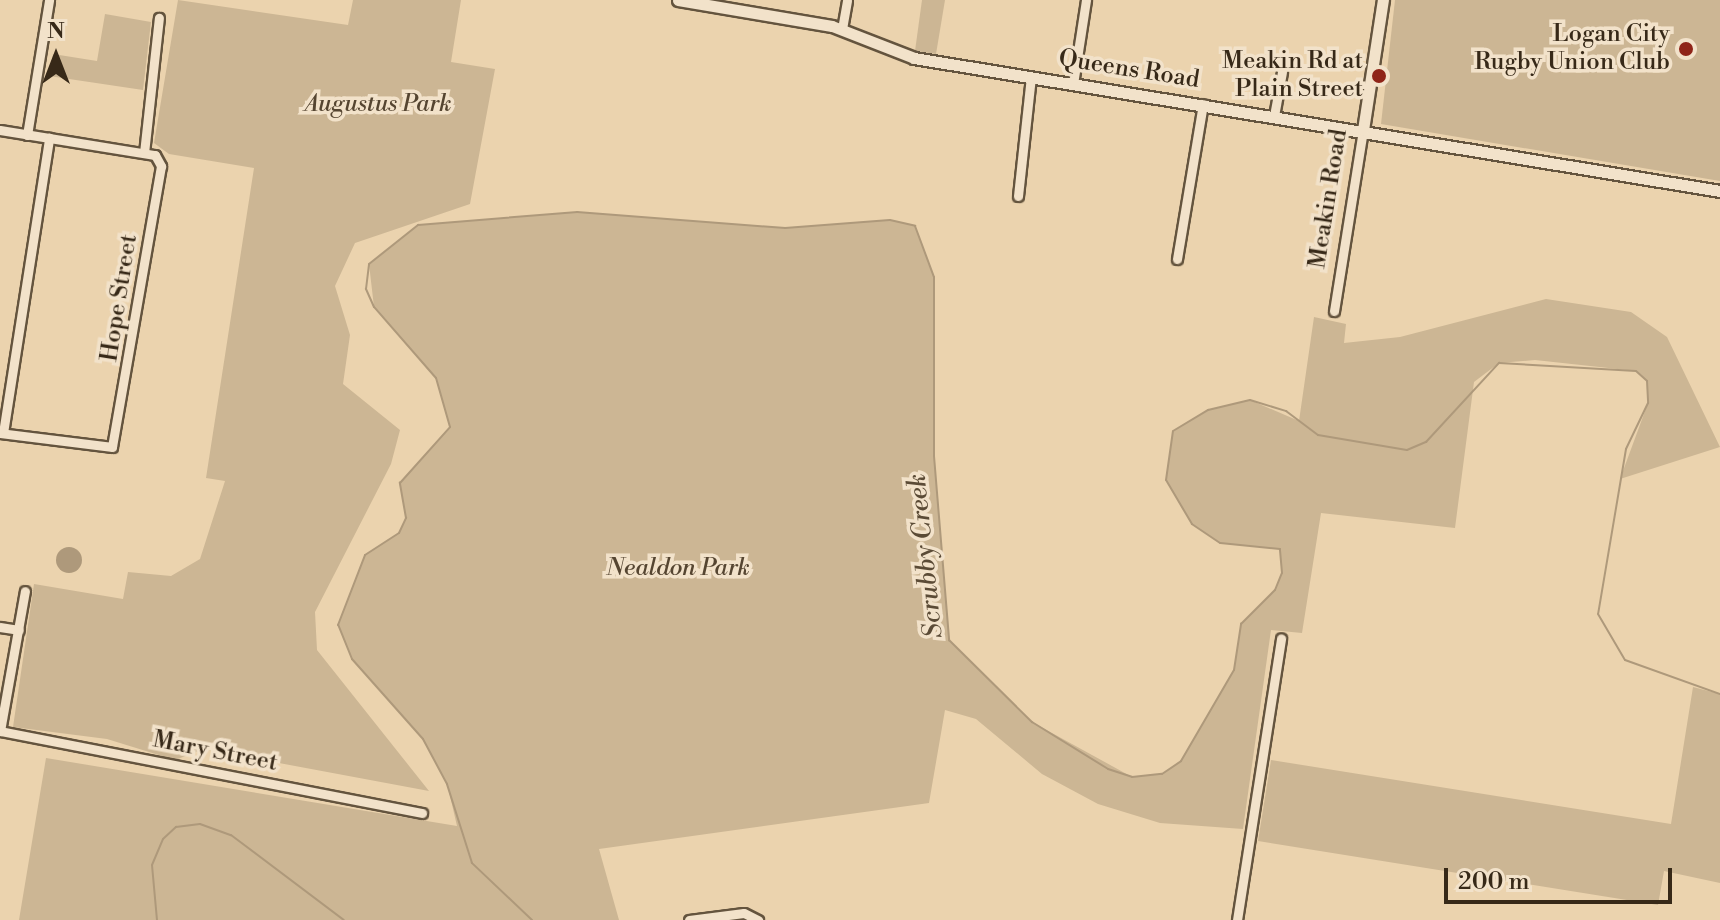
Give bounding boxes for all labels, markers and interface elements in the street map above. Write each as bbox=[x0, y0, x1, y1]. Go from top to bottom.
north arrow bbox=[16, 16, 96, 96]
text: N bbox=[47, 18, 65, 45]
place label: Logan City Rugby Union Club bbox=[1474, 21, 1670, 77]
marker: Logan City Rugby Union Club bbox=[1677, 40, 1695, 58]
street label: Queens Road bbox=[1057, 45, 1201, 95]
place label: Meakin Rd at Plain Street bbox=[1222, 48, 1363, 104]
marker: Meakin Rd at Plain Street bbox=[1370, 67, 1388, 85]
park label: Augustus Park bbox=[305, 91, 451, 119]
street label: Meakin Road bbox=[1304, 127, 1354, 271]
street label: Hope Street bbox=[96, 232, 144, 364]
water label: Scrubby Creek bbox=[902, 472, 950, 640]
park label: Nealdon Park bbox=[606, 555, 750, 583]
street label: Mary Street bbox=[150, 726, 280, 778]
scale bar bbox=[1448, 852, 1676, 902]
text: 200 m bbox=[1458, 867, 1529, 897]

